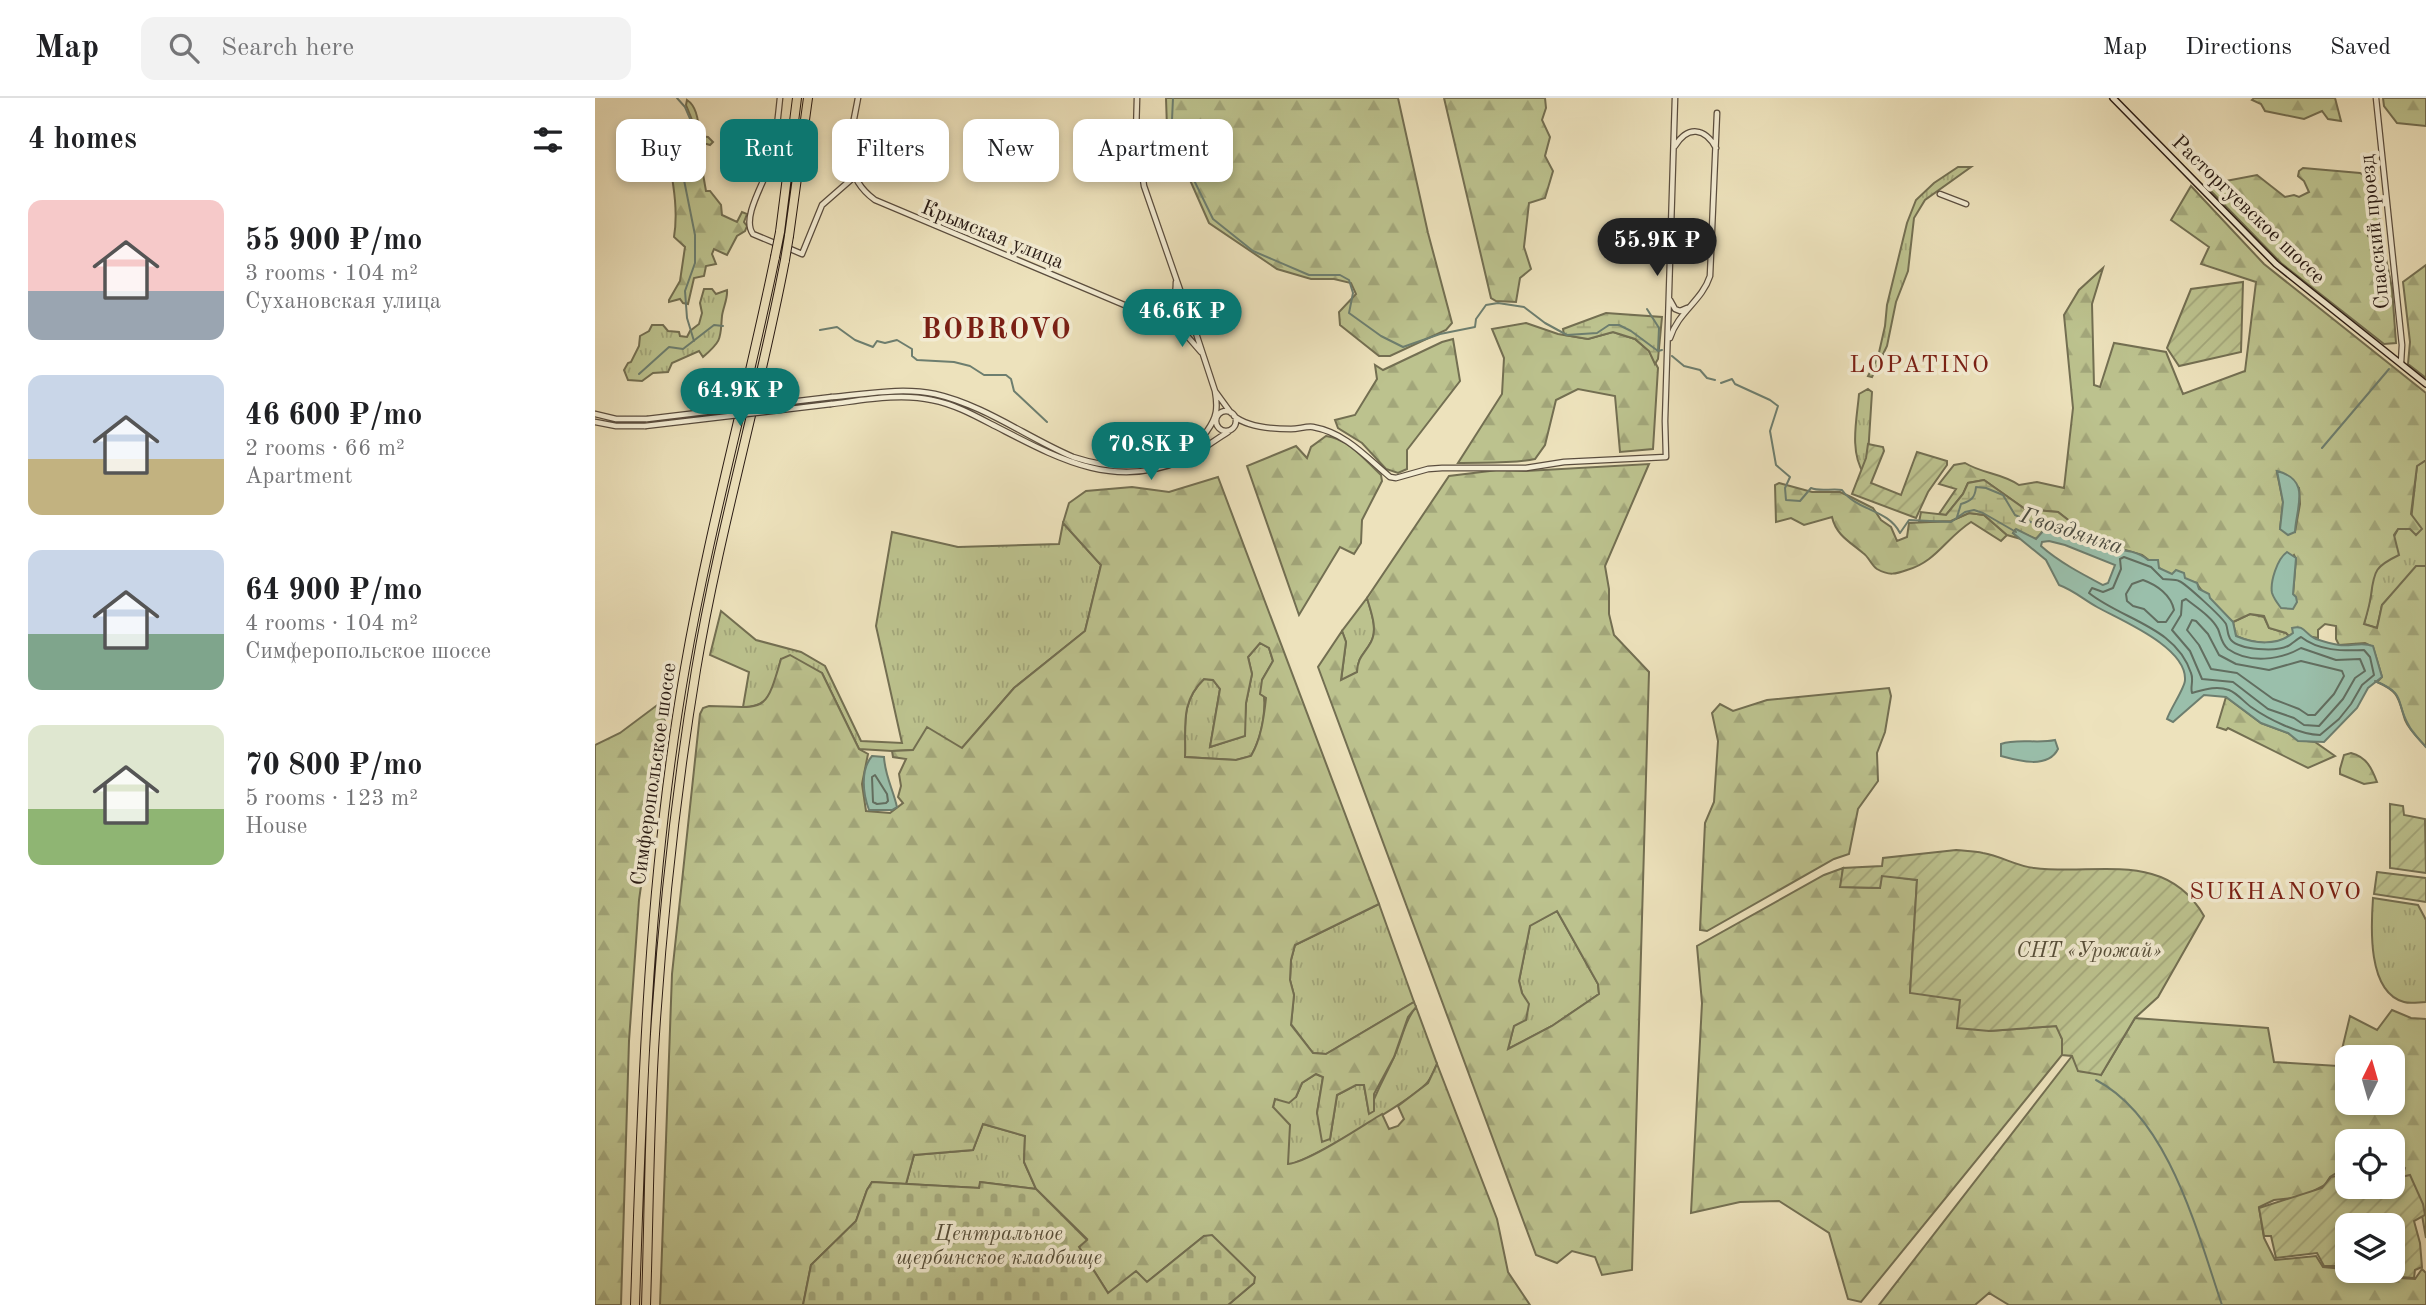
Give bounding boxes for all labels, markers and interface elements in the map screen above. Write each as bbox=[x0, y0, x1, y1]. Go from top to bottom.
search box bbox=[141, 17, 631, 80]
icon: search bbox=[165, 29, 203, 67]
text: Map bbox=[35, 32, 99, 65]
text: Search here bbox=[221, 35, 354, 61]
text: Map bbox=[2103, 36, 2147, 60]
text: Directions bbox=[2185, 36, 2292, 60]
text: Saved bbox=[2330, 36, 2391, 60]
chip: Buy bbox=[616, 119, 706, 182]
chip: Rent bbox=[720, 119, 818, 182]
chip: Filters bbox=[832, 119, 949, 182]
chip: New bbox=[963, 119, 1059, 182]
chip: Apartment bbox=[1073, 119, 1233, 182]
icon: filters bbox=[529, 121, 567, 159]
text: 4 homes bbox=[28, 125, 137, 155]
street label: Расторгуевское шоссе bbox=[2167, 132, 2329, 289]
street label: Спасский проезд bbox=[2357, 153, 2394, 310]
street label: Крымская улица bbox=[918, 197, 1067, 274]
pin: 55.9K ₽ bbox=[1592, 218, 1722, 278]
text: 55 900 ₽/mo bbox=[245, 226, 422, 256]
icon: home bbox=[84, 228, 168, 312]
text: 55.9K ₽ bbox=[1614, 229, 1700, 252]
text: 3 rooms · 104 m² bbox=[245, 262, 418, 285]
pin: 46.6K ₽ bbox=[1117, 289, 1247, 349]
text: Сухановская улица bbox=[245, 290, 441, 313]
text: 46.6K ₽ bbox=[1139, 300, 1225, 323]
district label: BOBROVO bbox=[921, 317, 1073, 345]
district label: LOPATINO bbox=[1849, 354, 1991, 378]
pin: 64.9K ₽ bbox=[675, 368, 805, 428]
text: 64.9K ₽ bbox=[697, 379, 783, 402]
text: 46 600 ₽/mo bbox=[245, 401, 422, 431]
icon: home bbox=[84, 403, 168, 487]
pin: 70.8K ₽ bbox=[1086, 422, 1216, 482]
text: 70.8K ₽ bbox=[1108, 433, 1194, 456]
text: 2 rooms · 66 m² bbox=[245, 437, 405, 460]
text: Apartment bbox=[245, 465, 353, 488]
water label: Гвоздянка bbox=[2016, 504, 2126, 559]
text: 64 900 ₽/mo bbox=[245, 576, 422, 606]
icon: home bbox=[84, 578, 168, 662]
text: 4 rooms · 104 m² bbox=[245, 612, 418, 635]
text: Симферопольское шоссе bbox=[245, 640, 491, 663]
street label: Симферопольское шоссе bbox=[628, 661, 681, 887]
text: 70 800 ₽/mo bbox=[245, 751, 422, 781]
icon: home bbox=[84, 753, 168, 837]
text: 5 rooms · 123 m² bbox=[245, 787, 418, 810]
text: House bbox=[245, 815, 307, 838]
district label: SUKHANOVO bbox=[2189, 881, 2363, 905]
park label: СНТ «Урожай» bbox=[2016, 941, 2162, 962]
north arrow bbox=[2335, 1045, 2405, 1115]
map controls bbox=[2335, 1045, 2405, 1283]
button: locate bbox=[2335, 1129, 2405, 1199]
button: layers bbox=[2335, 1213, 2405, 1283]
park label: Центральное щербинское кладбище bbox=[896, 1224, 1102, 1269]

